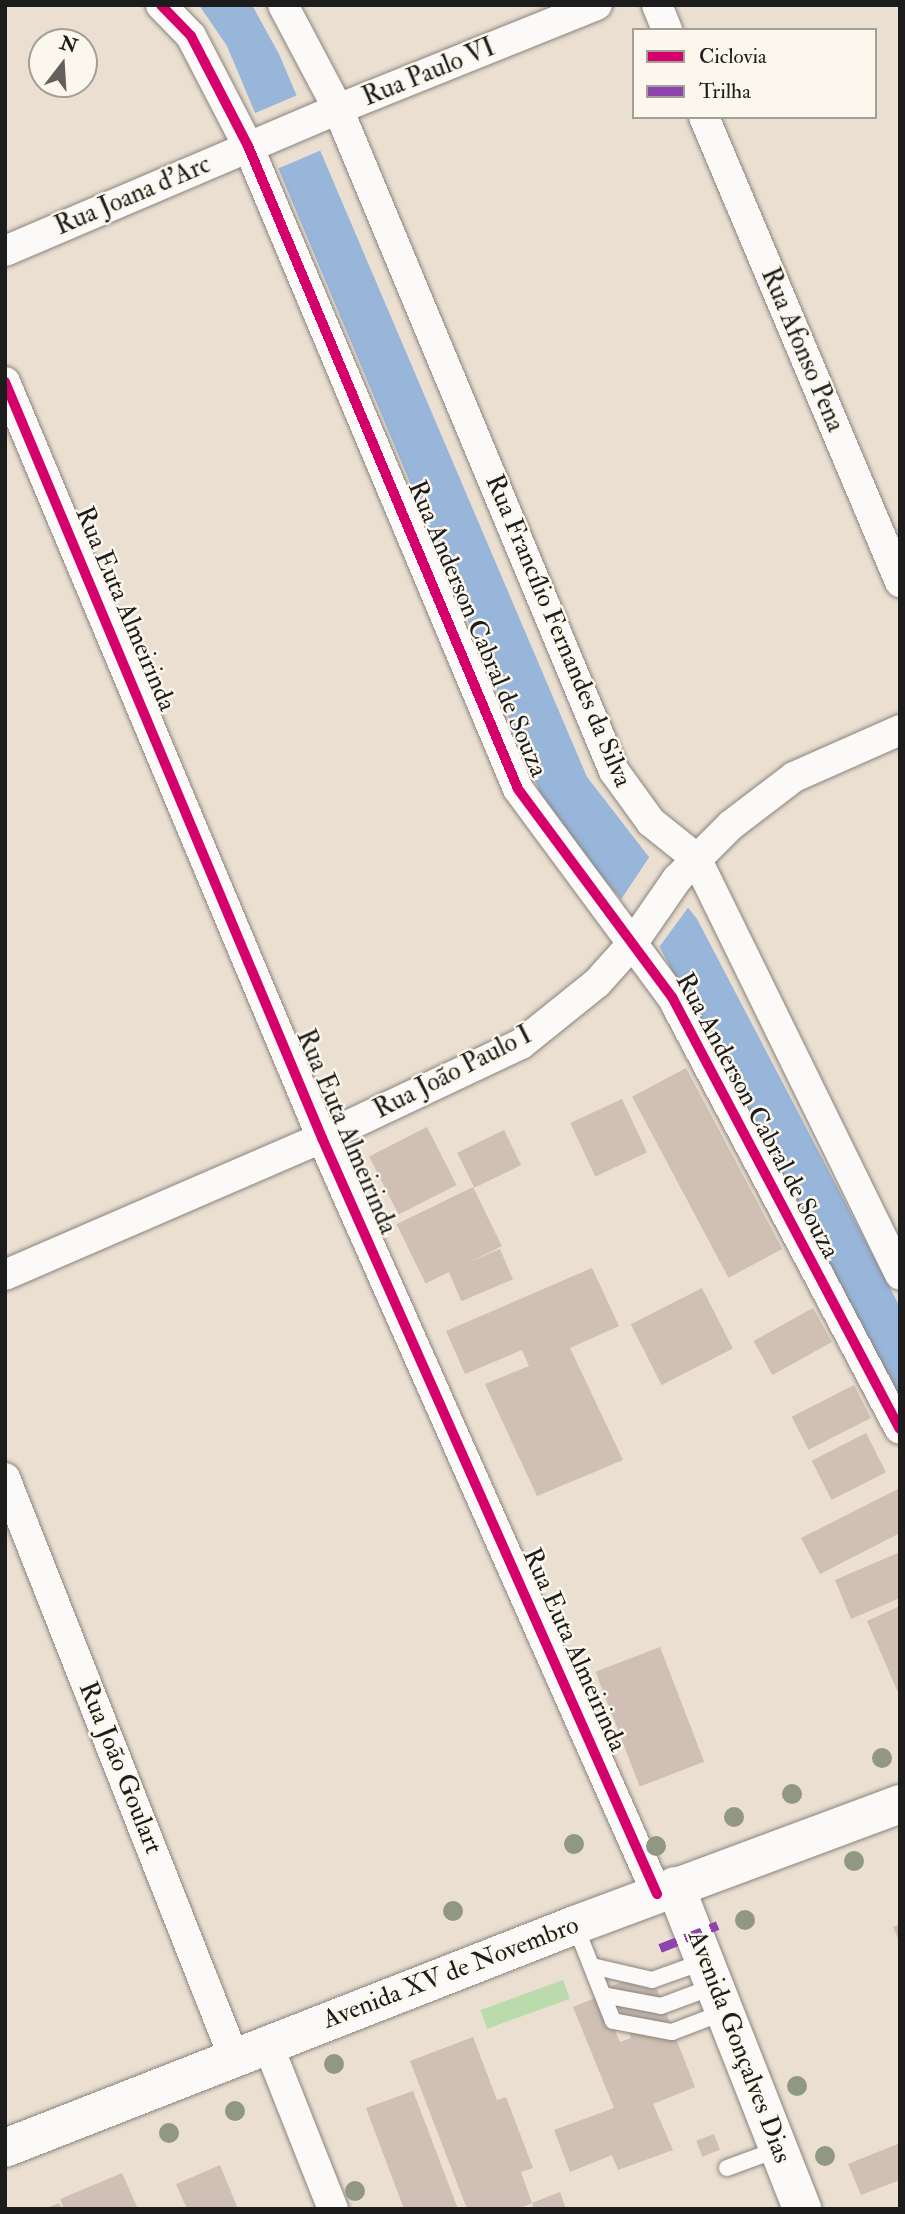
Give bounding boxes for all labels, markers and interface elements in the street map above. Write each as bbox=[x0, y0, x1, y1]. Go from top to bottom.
north arrow bbox=[28, 28, 98, 98]
legend bbox=[632, 28, 877, 119]
text: N bbox=[57, 31, 80, 59]
street label: Rua Paulo VI bbox=[358, 32, 500, 114]
text: Ciclovia bbox=[699, 43, 767, 70]
text: Trilha bbox=[699, 78, 751, 105]
street label: Rua Joana d'Arc bbox=[51, 149, 215, 243]
street label: Rua Afonso Pena bbox=[753, 263, 851, 437]
street label: Rua Francílio Fernandes da Silva bbox=[478, 470, 638, 792]
street label: Rua Anderson Cabral de Souza bbox=[400, 476, 554, 782]
street label: Rua Euta Almeirinda bbox=[68, 502, 182, 716]
street label: Rua Anderson Cabral de Souza bbox=[668, 968, 846, 1264]
street label: Rua João Paulo I bbox=[369, 1020, 537, 1126]
street label: Rua Euta Almeirinda bbox=[289, 1025, 403, 1239]
street label: Rua Euta Almeirinda bbox=[515, 1544, 633, 1756]
street label: Rua João Goulart bbox=[71, 1678, 169, 1858]
street label: Avenida XV de Novembro bbox=[319, 1910, 583, 2036]
street label: Avenida Gonçalves Dias bbox=[680, 1926, 798, 2168]

